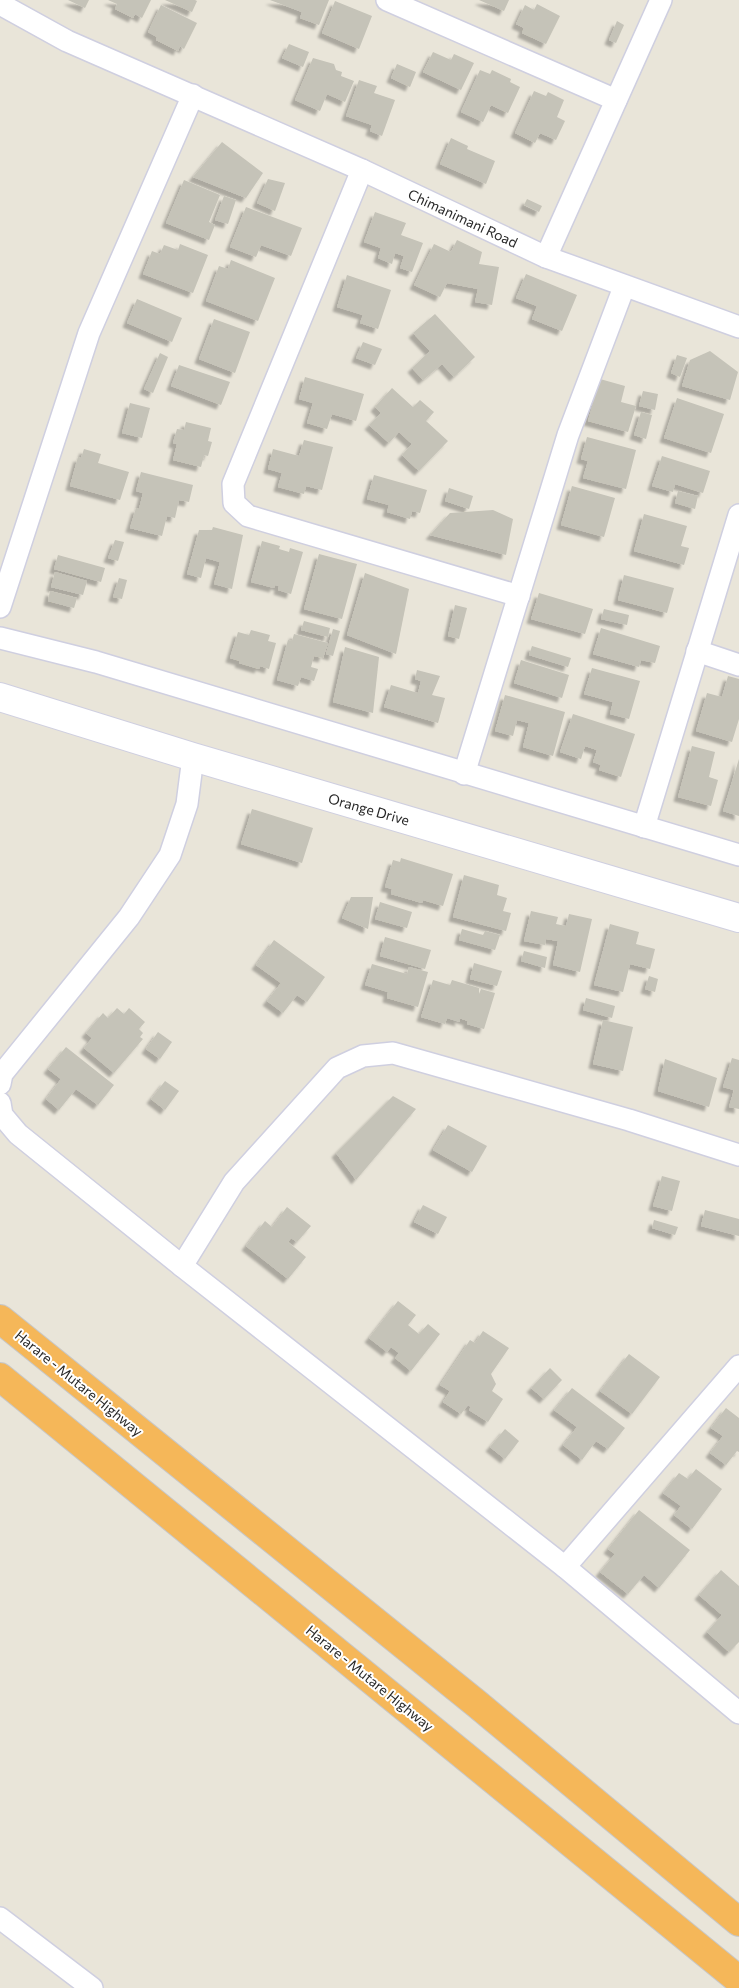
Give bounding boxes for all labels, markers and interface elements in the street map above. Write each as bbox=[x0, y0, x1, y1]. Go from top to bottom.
street label: Chimanimani Road bbox=[406, 185, 520, 251]
street label: Orange Drive bbox=[326, 789, 412, 829]
street label: Harare - Mutare Highway bbox=[12, 1326, 146, 1440]
street label: Harare - Mutare Highway bbox=[303, 1621, 437, 1735]

